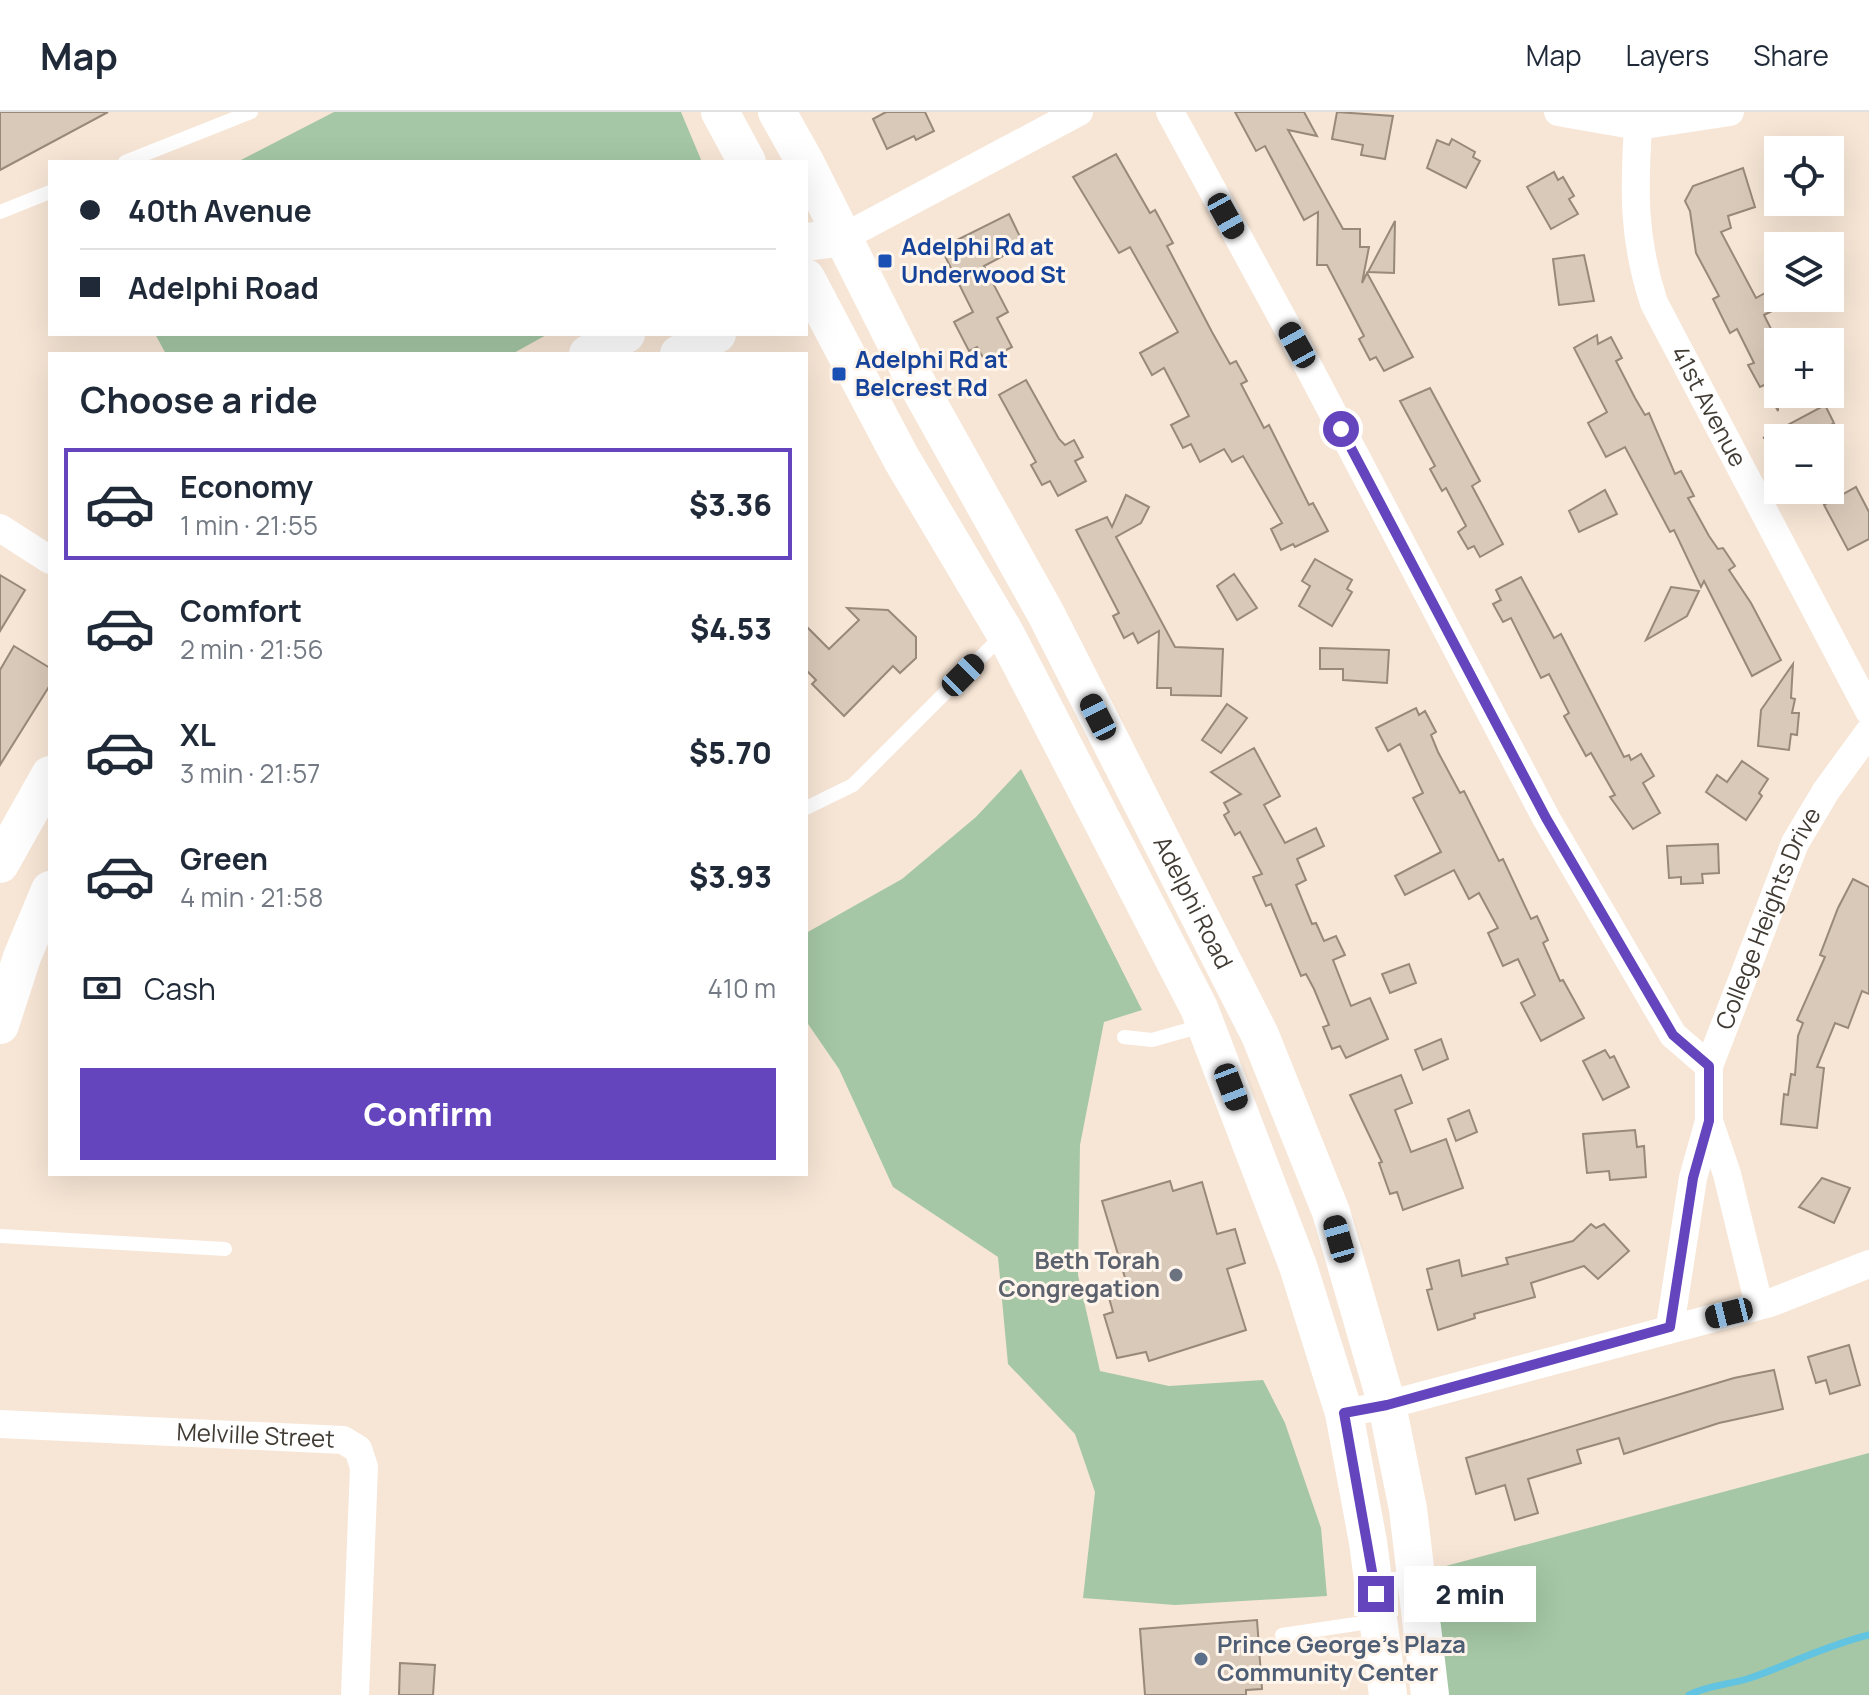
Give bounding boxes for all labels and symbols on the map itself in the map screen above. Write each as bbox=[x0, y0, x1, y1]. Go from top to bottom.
car bbox=[1204, 189, 1248, 243]
place label: Adelphi Rd at Underwood St bbox=[901, 229, 1066, 290]
marker: Adelphi Rd at Underwood St bbox=[876, 252, 894, 270]
car bbox=[1275, 318, 1319, 372]
street label: 41st Avenue bbox=[1664, 339, 1755, 472]
place label: Adelphi Rd at Belcrest Rd bbox=[855, 342, 1008, 403]
marker: Adelphi Rd at Belcrest Rd bbox=[830, 365, 848, 383]
route start bbox=[1323, 411, 1359, 447]
car bbox=[938, 650, 988, 700]
car bbox=[1076, 690, 1120, 744]
street label: College Heights Drive bbox=[1707, 800, 1828, 1034]
street label: Adelphi Road bbox=[1147, 830, 1242, 974]
car bbox=[1211, 1060, 1251, 1114]
car bbox=[1321, 1213, 1357, 1265]
place label: Beth Torah Congregation bbox=[998, 1243, 1160, 1304]
marker: Beth Torah Congregation bbox=[1167, 1266, 1185, 1284]
car bbox=[1703, 1296, 1755, 1330]
street label: Melville Street bbox=[176, 1414, 336, 1455]
callout: 2 min bbox=[1404, 1566, 1536, 1622]
route end bbox=[1358, 1576, 1394, 1612]
place label: Prince George's Plaza Community Center bbox=[1217, 1627, 1466, 1688]
marker: Prince George's Plaza Community Center bbox=[1192, 1650, 1210, 1668]

